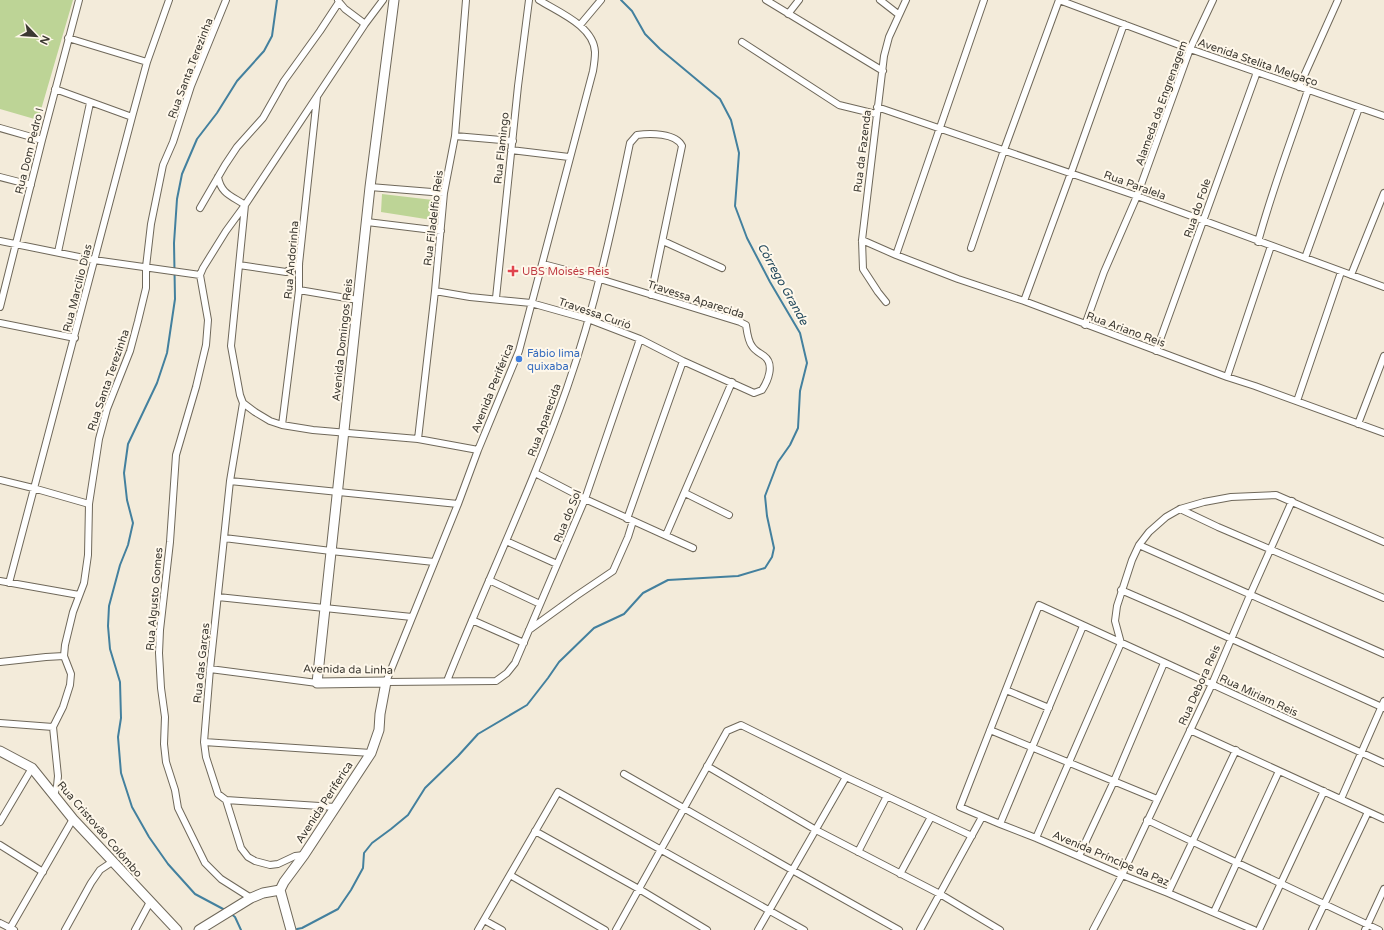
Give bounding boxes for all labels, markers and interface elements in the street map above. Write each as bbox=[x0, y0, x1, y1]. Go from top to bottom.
north arrow bbox=[16, 16, 56, 56]
street label: Rua Santa Terezinha bbox=[165, 16, 216, 120]
text: N bbox=[37, 33, 52, 47]
street label: Avenida Stelita Melgaço bbox=[1196, 36, 1320, 89]
street label: Alameda da Engrenagem bbox=[1133, 39, 1190, 168]
street label: Rua Dom Pedro I bbox=[12, 107, 46, 196]
street label: Rua da Fazenda bbox=[851, 109, 874, 193]
street label: Rua Flamingo bbox=[491, 111, 512, 185]
street label: Rua Paralela bbox=[1102, 168, 1168, 203]
street label: Rua Filadelfio Reis bbox=[421, 169, 446, 267]
street label: Rua do Fole bbox=[1181, 177, 1214, 240]
street label: Rua Andorinha bbox=[282, 220, 301, 300]
water label: Córrego Grande bbox=[755, 241, 812, 328]
street label: Rua Marcilio Dias bbox=[60, 243, 95, 334]
marker: UBS Moisés Reis bbox=[507, 265, 519, 277]
place label: UBS Moisés Reis bbox=[522, 265, 609, 278]
street label: Avenida Domingos Reis bbox=[330, 278, 355, 402]
street label: Travessa Aparecida bbox=[646, 278, 746, 321]
street label: Travessa Curió bbox=[557, 295, 633, 332]
street label: Rua Ariano Reis bbox=[1085, 309, 1167, 350]
street label: Rua Santa Terezinha bbox=[85, 328, 132, 433]
street label: Avenida Periférica bbox=[469, 342, 516, 435]
place label: Fábio lima quixaba bbox=[527, 347, 580, 373]
marker: Fábio lima quixaba bbox=[514, 354, 524, 364]
street label: Rua Aparecida bbox=[525, 382, 564, 458]
street label: Rua do Sol bbox=[551, 488, 584, 545]
street label: Rua Algusto Gomes bbox=[144, 547, 165, 651]
street label: Rua das Garças bbox=[191, 622, 212, 704]
street label: Rua Debora Reis bbox=[1176, 643, 1223, 728]
street label: Avenida da Linha bbox=[303, 662, 393, 677]
street label: Rua Miriam Reis bbox=[1218, 672, 1300, 719]
street label: Avenida Periferica bbox=[293, 759, 356, 846]
street label: Rua Cristovão Colômbo bbox=[54, 779, 145, 880]
street label: Avenida Príncipe da Paz bbox=[1050, 828, 1172, 889]

